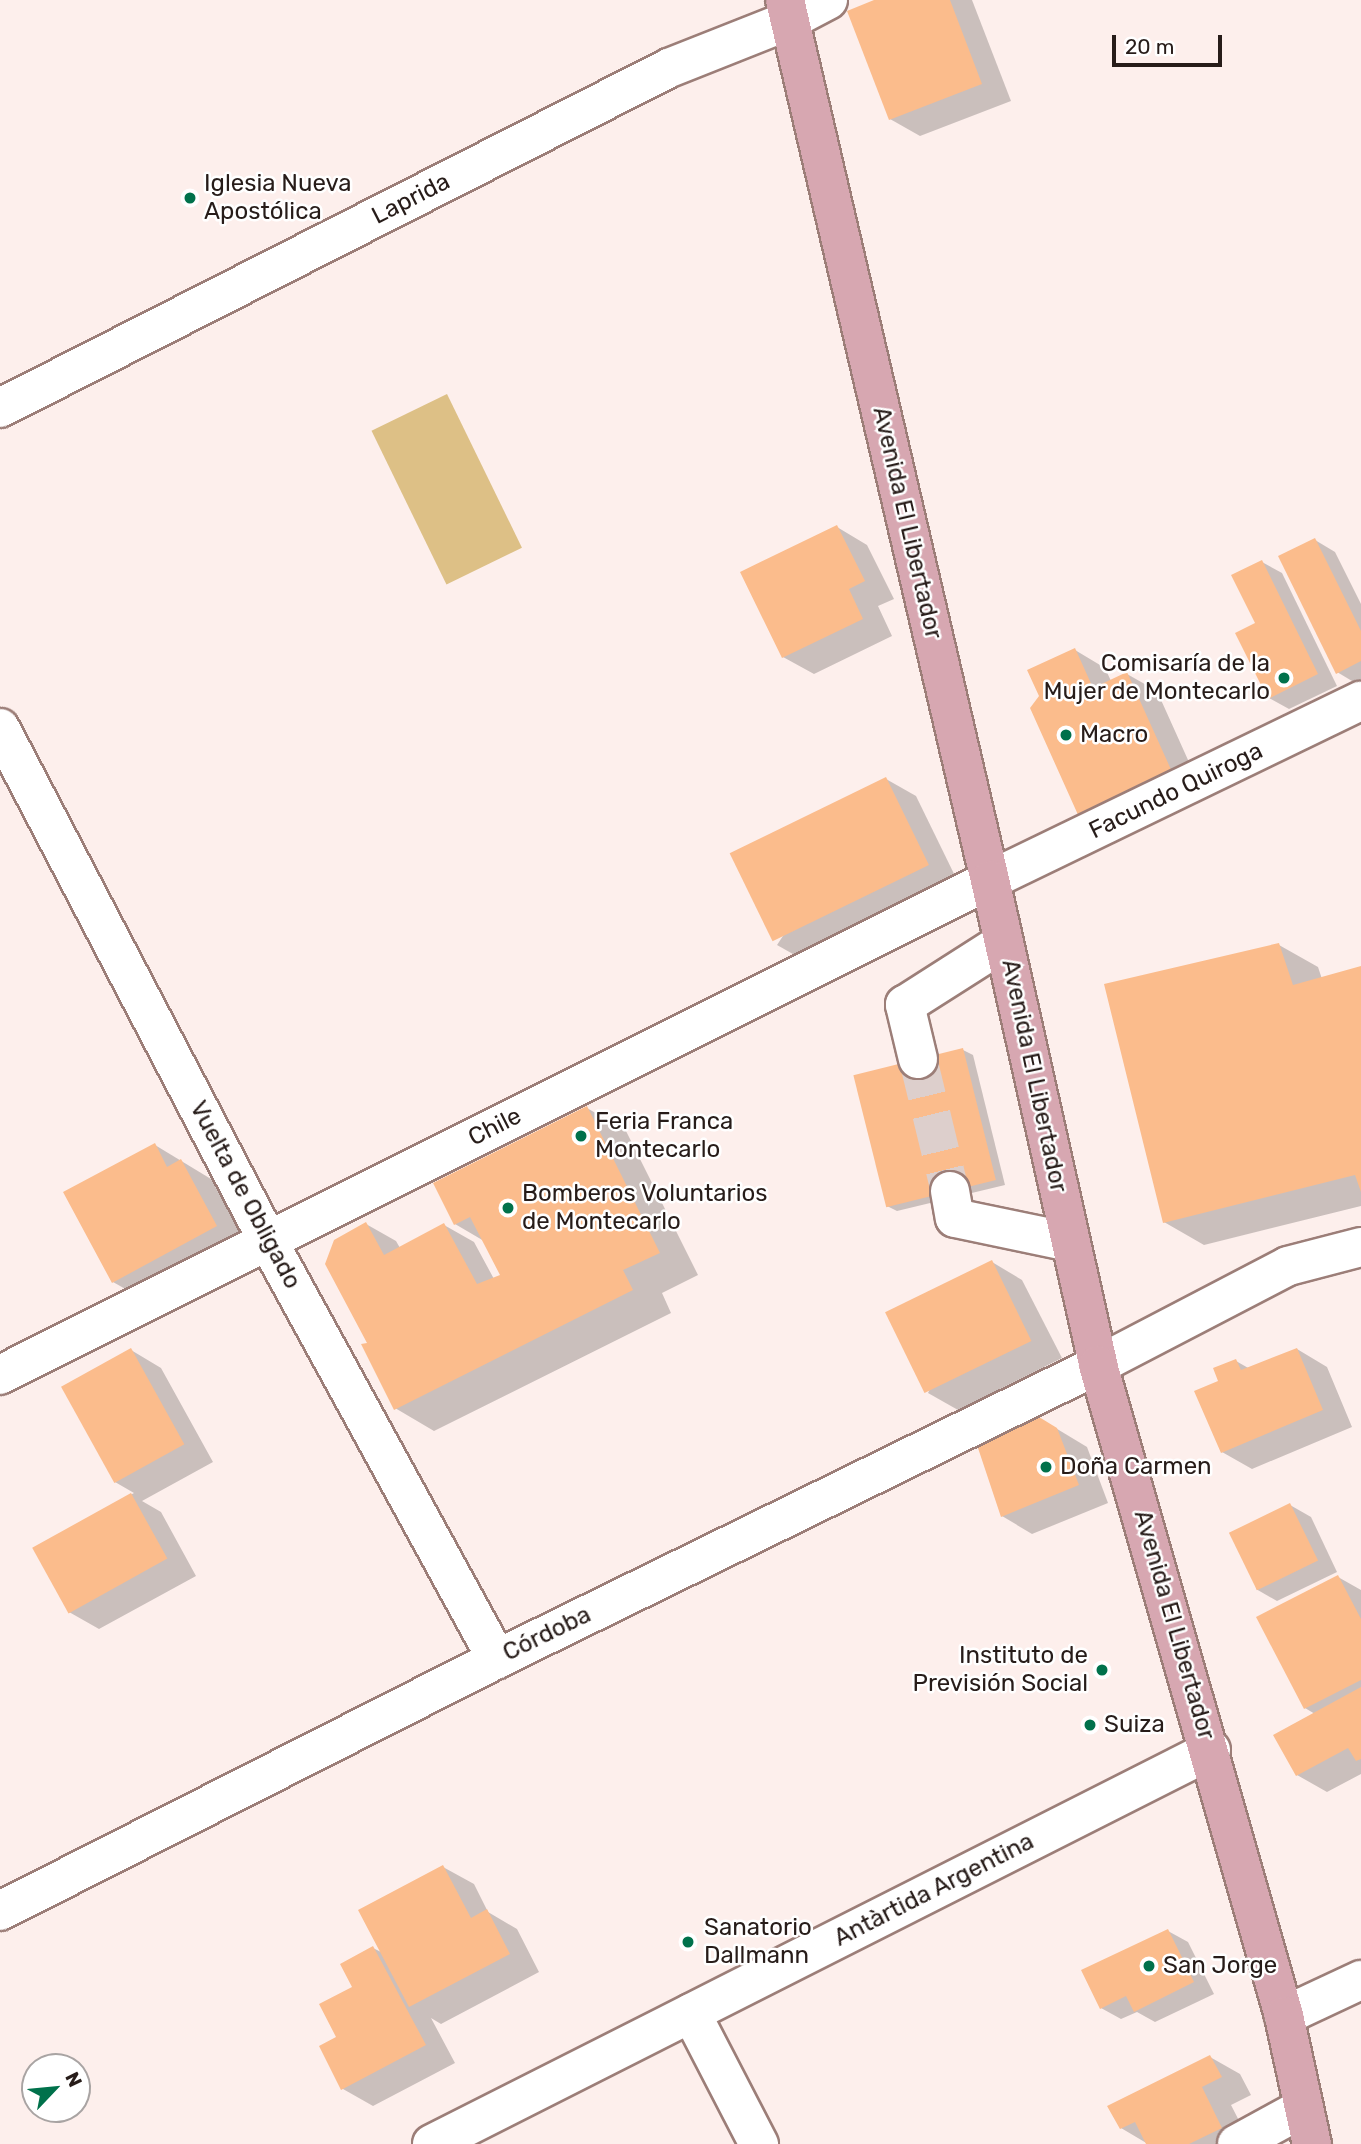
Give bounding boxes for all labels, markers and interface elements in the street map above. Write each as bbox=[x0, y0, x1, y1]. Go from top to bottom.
scale bar bbox=[1116, 21, 1226, 65]
text: 20 m bbox=[1125, 34, 1174, 59]
street label: Laprida bbox=[367, 167, 455, 231]
place label: Iglesia Nueva Apostólica bbox=[204, 170, 352, 226]
marker: Iglesia Nueva Apostólica bbox=[182, 190, 198, 206]
street label: Avenida El Libertador bbox=[866, 404, 948, 642]
place label: Comisaría de la Mujer de Montecarlo bbox=[1043, 650, 1270, 706]
marker: Comisaría de la Mujer de Montecarlo bbox=[1276, 670, 1292, 686]
place label: Macro bbox=[1080, 721, 1148, 749]
marker: Macro bbox=[1058, 727, 1074, 743]
street label: Facundo Quiroga bbox=[1085, 737, 1267, 845]
street label: Avenida El Libertador bbox=[995, 957, 1073, 1195]
street label: Vuelta de Obligado bbox=[183, 1096, 307, 1294]
street label: Chile bbox=[464, 1102, 526, 1152]
place label: Feria Franca Montecarlo bbox=[595, 1108, 733, 1164]
marker: Feria Franca Montecarlo bbox=[573, 1128, 589, 1144]
place label: Bomberos Voluntarios de Montecarlo bbox=[522, 1180, 768, 1236]
marker: Bomberos Voluntarios de Montecarlo bbox=[500, 1200, 516, 1216]
place label: Doña Carmen bbox=[1060, 1453, 1212, 1481]
marker: Doña Carmen bbox=[1038, 1459, 1054, 1475]
street label: Avenida El Libertador bbox=[1127, 1507, 1221, 1743]
street label: Córdoba bbox=[498, 1600, 596, 1668]
place label: Instituto de Previsión Social bbox=[913, 1642, 1088, 1698]
marker: Instituto de Previsión Social bbox=[1094, 1662, 1110, 1678]
place label: Suiza bbox=[1104, 1711, 1165, 1739]
marker: Suiza bbox=[1082, 1717, 1098, 1733]
street label: Antàrtida Argentina bbox=[829, 1827, 1039, 1953]
place label: Sanatorio Dallmann bbox=[704, 1914, 812, 1970]
marker: Sanatorio Dallmann bbox=[678, 1932, 698, 1952]
place label: San Jorge bbox=[1163, 1952, 1277, 1980]
marker: San Jorge bbox=[1141, 1958, 1157, 1974]
north arrow bbox=[21, 2053, 91, 2123]
text: N bbox=[60, 2068, 87, 2091]

